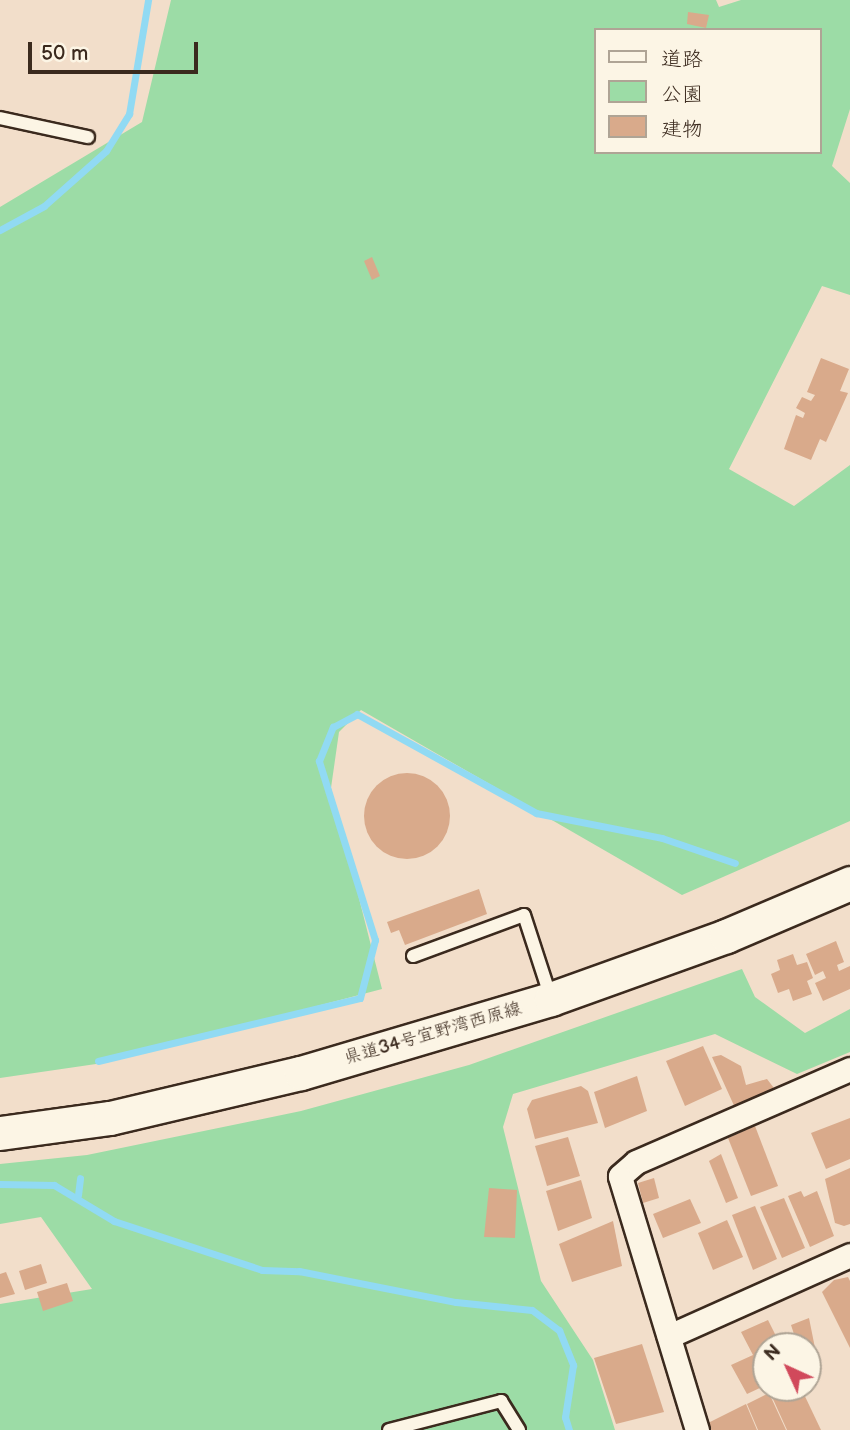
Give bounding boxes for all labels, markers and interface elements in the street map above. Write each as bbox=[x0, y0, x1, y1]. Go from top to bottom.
scale bar bbox=[32, 28, 201, 72]
legend bbox=[594, 28, 822, 154]
text: 50 m bbox=[41, 41, 88, 66]
text: 道路 bbox=[661, 47, 703, 72]
text: 公園 bbox=[661, 82, 703, 107]
text: 建物 bbox=[661, 117, 703, 142]
street label: 県道34号宜野湾西原線 bbox=[342, 998, 524, 1070]
north arrow bbox=[752, 1332, 822, 1402]
text: N bbox=[760, 1340, 786, 1366]

